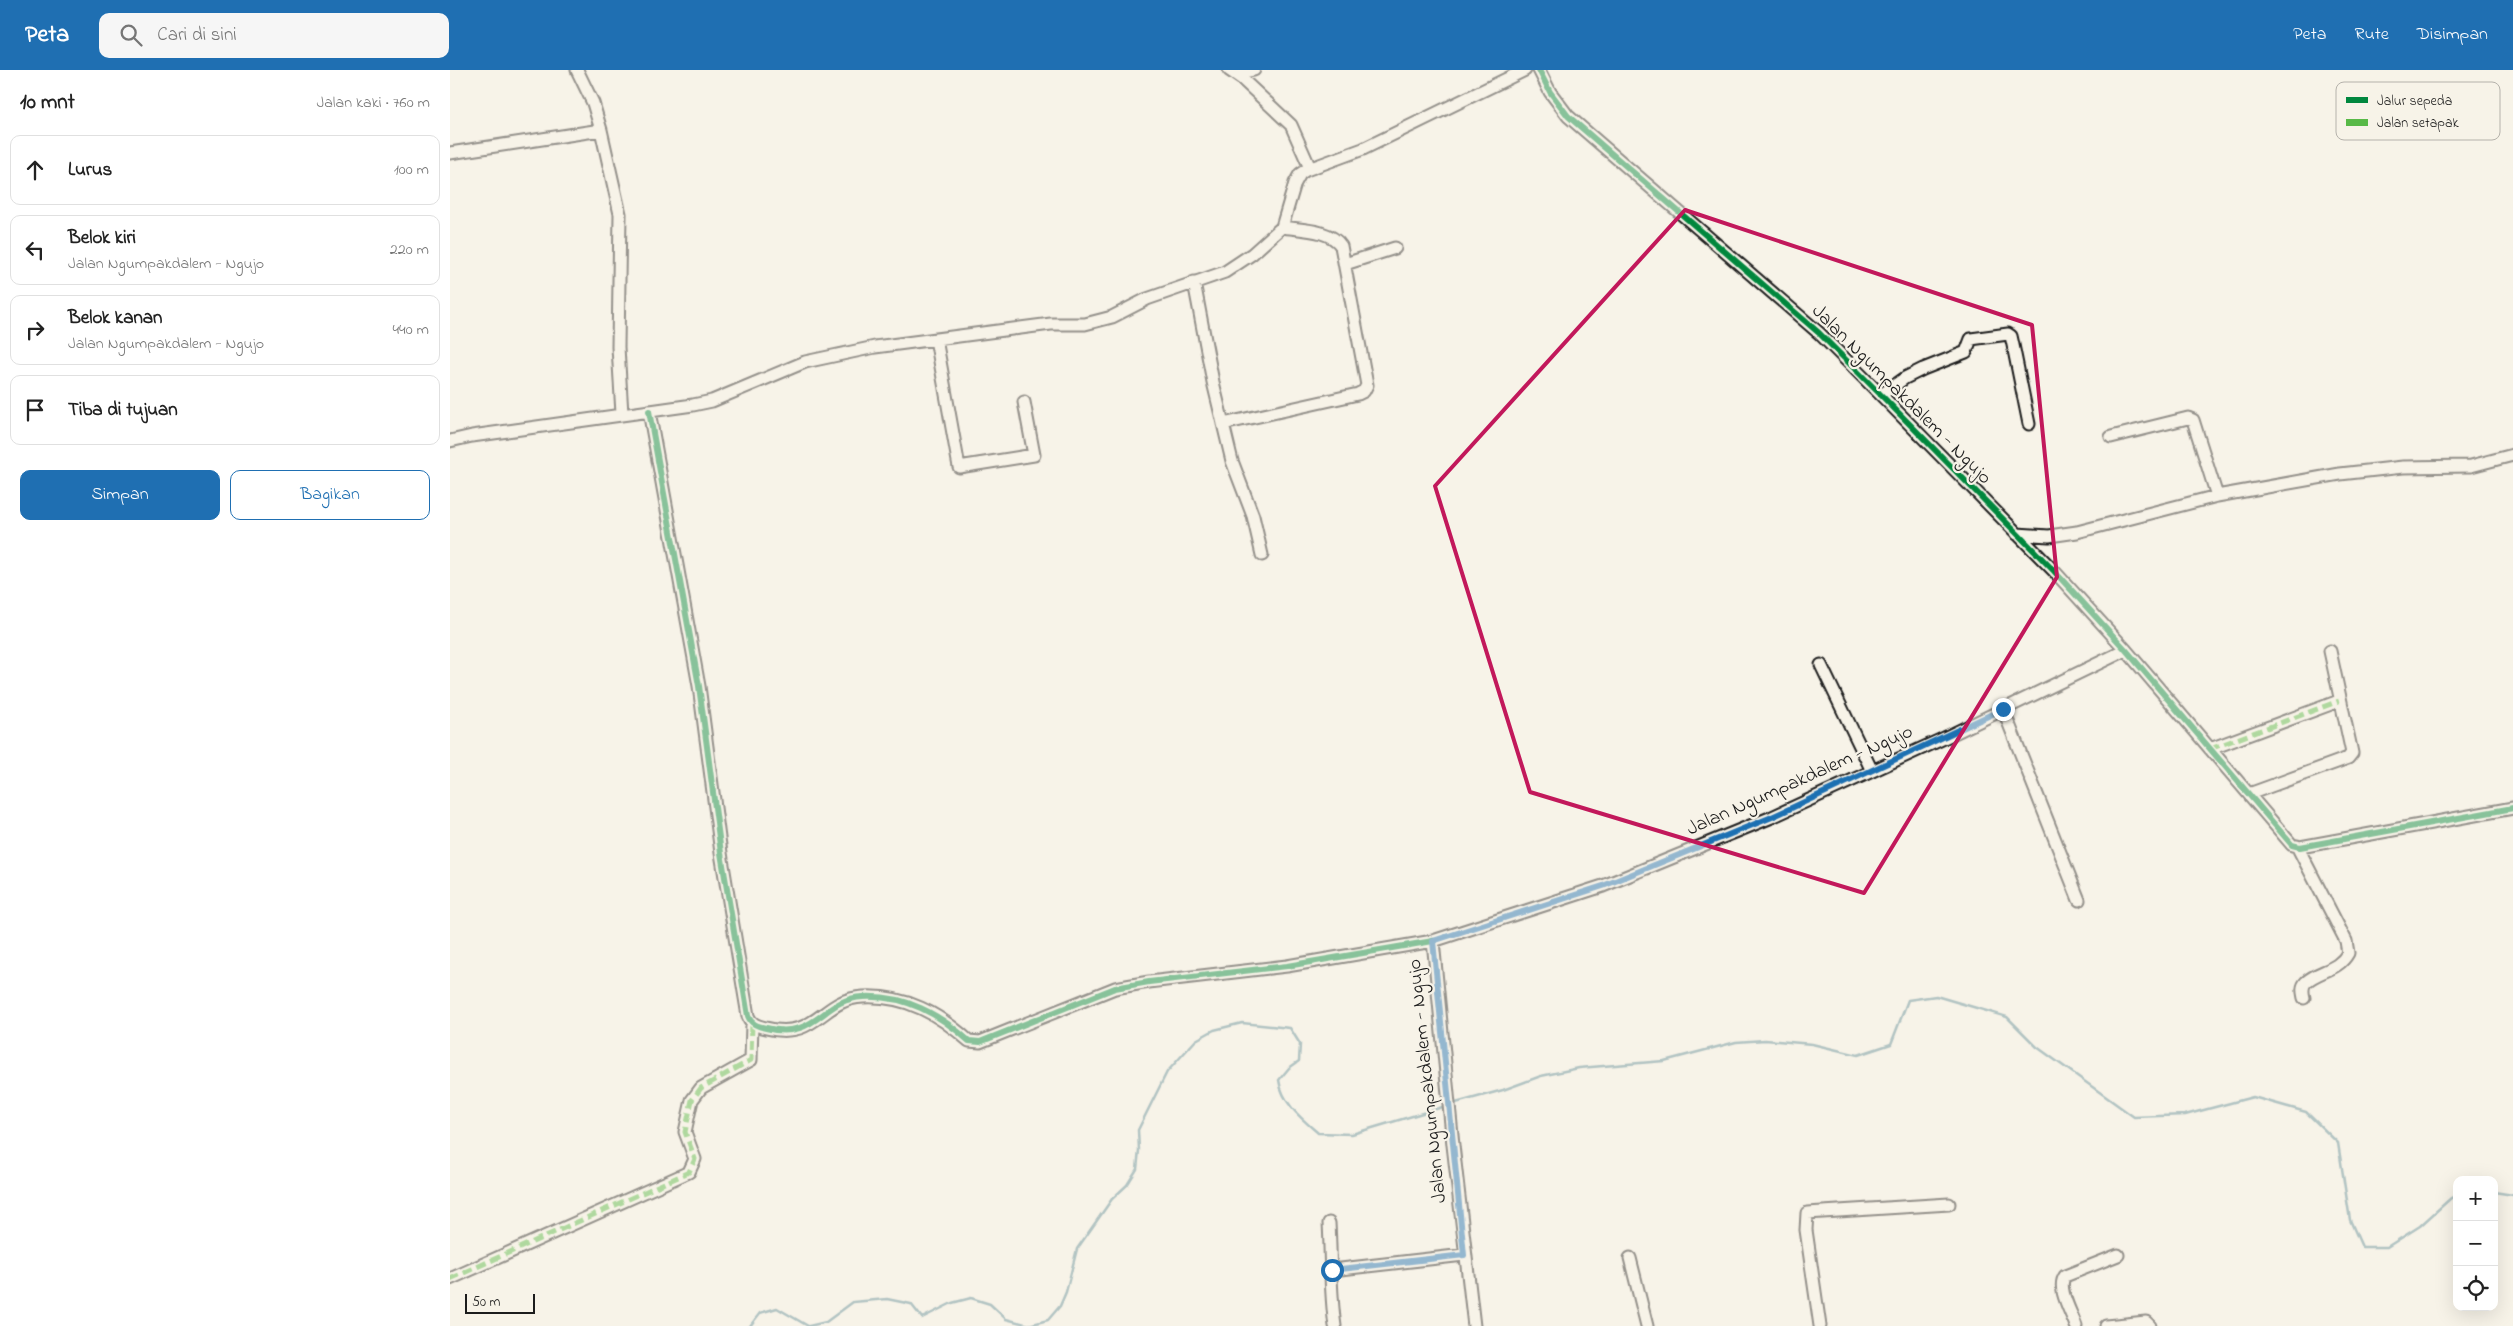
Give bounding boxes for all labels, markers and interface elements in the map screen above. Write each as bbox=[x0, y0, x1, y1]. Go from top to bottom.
search box bbox=[99, 13, 449, 58]
text: Peta bbox=[25, 18, 69, 53]
icon: search bbox=[117, 21, 145, 49]
text: Cari di sini bbox=[157, 22, 237, 49]
text: Peta bbox=[2293, 22, 2326, 48]
text: Rute bbox=[2354, 22, 2389, 48]
text: Disimpan bbox=[2417, 22, 2488, 48]
legend bbox=[2336, 82, 2500, 140]
text: 10 mnt bbox=[20, 88, 75, 118]
text: Jalan kaki · 760 m bbox=[316, 91, 430, 115]
text: Jalur sepeda bbox=[2377, 91, 2452, 112]
text: Jalan setapak bbox=[2377, 113, 2460, 134]
icon: ahead bbox=[21, 156, 49, 184]
text: Lurus bbox=[68, 157, 112, 184]
text: 100 m bbox=[394, 158, 429, 182]
text: Belok kiri bbox=[68, 225, 136, 252]
icon: left bbox=[21, 236, 49, 264]
text: 220 m bbox=[390, 238, 429, 262]
text: Jalan Ngumpakdalem - Ngujo bbox=[68, 252, 264, 276]
street label: Jalan Ngumpakdalem - Ngujo bbox=[1803, 298, 1998, 493]
text: Belok kanan bbox=[68, 305, 162, 332]
icon: right bbox=[21, 316, 49, 344]
text: 440 m bbox=[392, 318, 429, 342]
text: Jalan Ngumpakdalem - Ngujo bbox=[68, 332, 264, 356]
icon: arrive bbox=[21, 396, 49, 424]
text: Tiba di tujuan bbox=[68, 397, 178, 424]
button: Simpan bbox=[20, 470, 220, 520]
button: Bagikan bbox=[230, 470, 430, 520]
route end bbox=[1992, 698, 2015, 721]
street label: Jalan Ngumpakdalem - Ngujo bbox=[1682, 718, 1918, 845]
street label: Jalan Ngumpakdalem - Ngujo bbox=[1401, 958, 1456, 1204]
map controls bbox=[2453, 1176, 2498, 1311]
button: + bbox=[2453, 1176, 2498, 1221]
button: − bbox=[2453, 1221, 2498, 1266]
route start bbox=[1321, 1259, 1344, 1282]
button: locate bbox=[2453, 1266, 2498, 1311]
scale bar bbox=[465, 1291, 535, 1314]
text: 50 m bbox=[472, 1292, 500, 1313]

